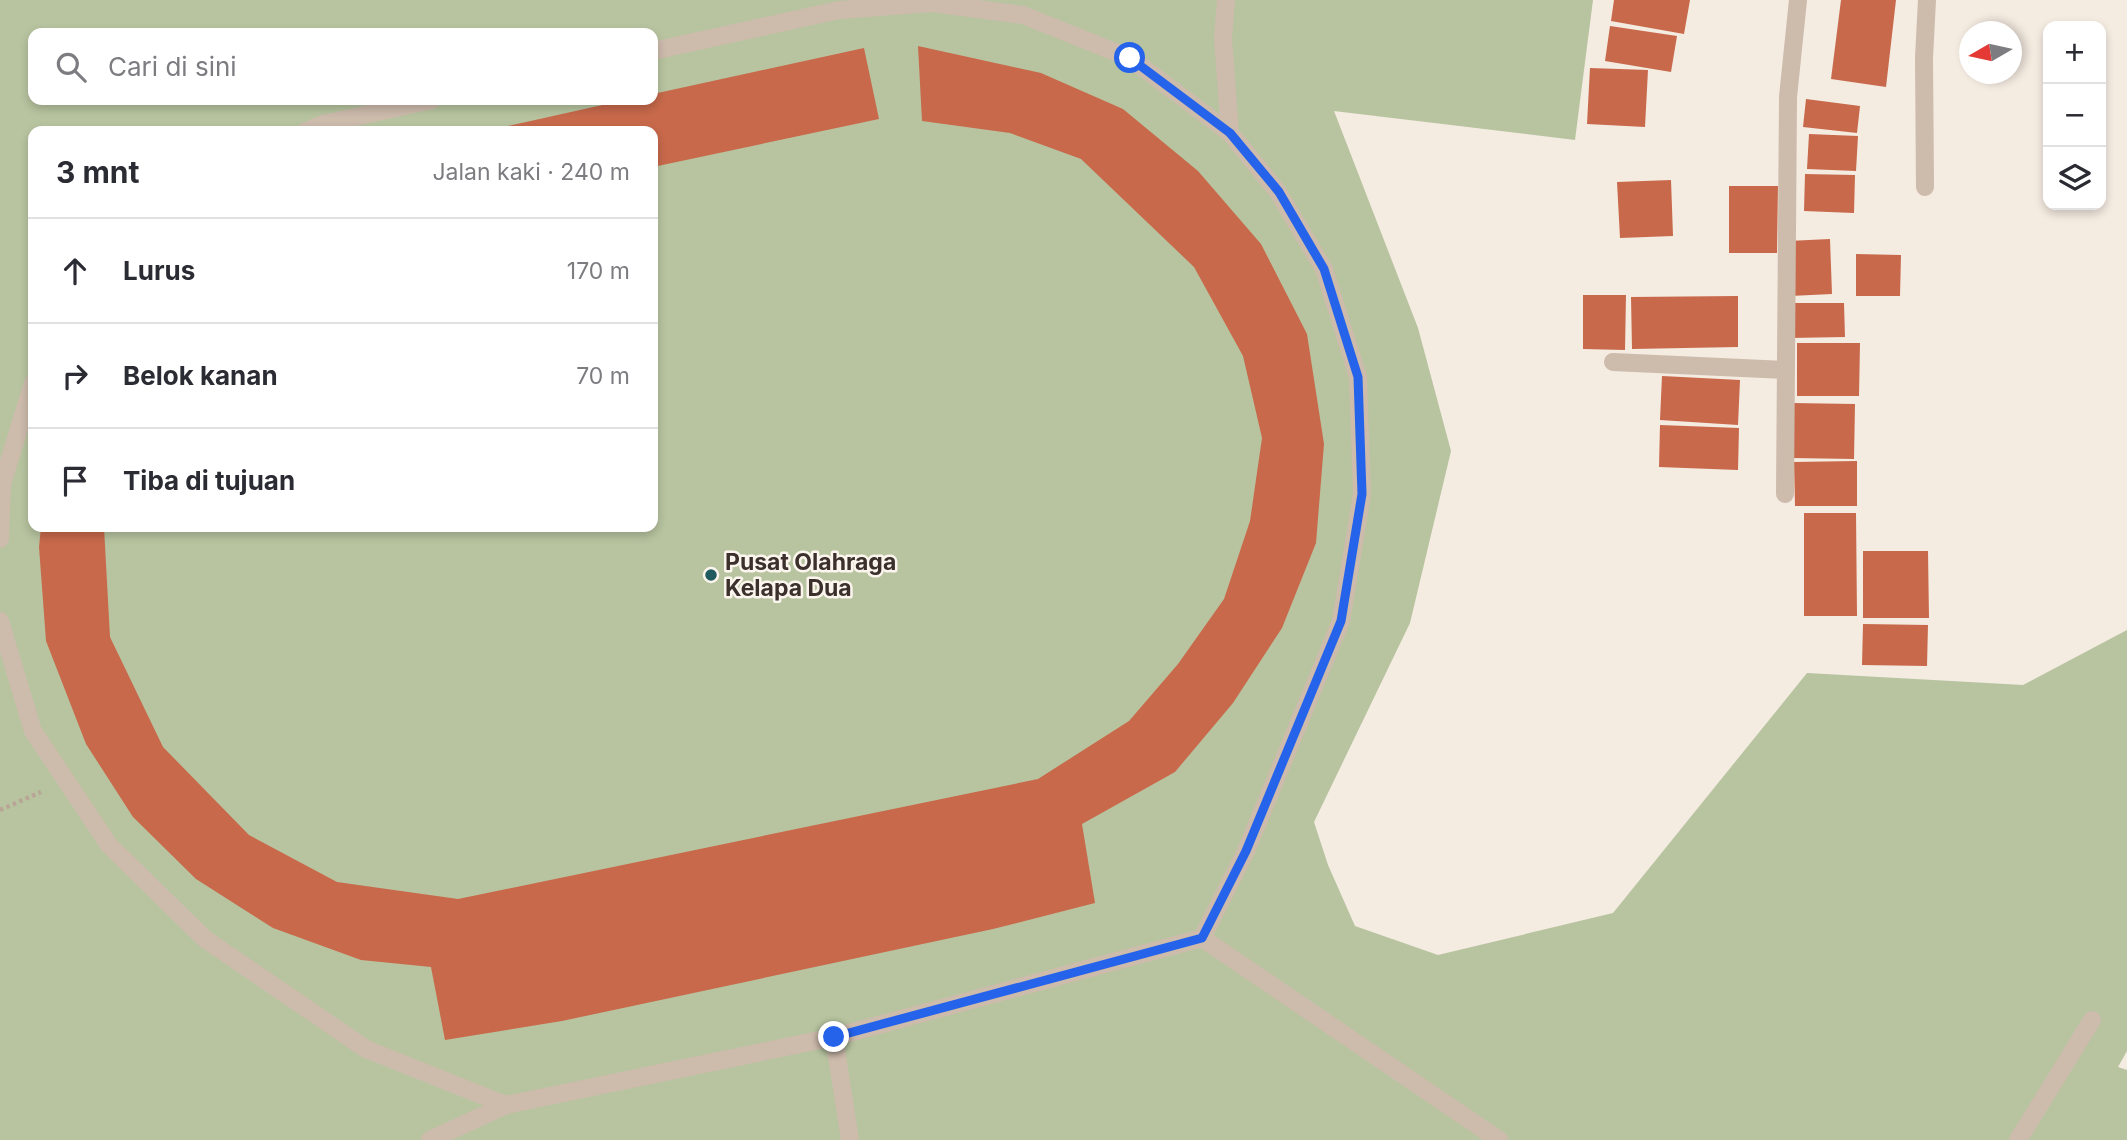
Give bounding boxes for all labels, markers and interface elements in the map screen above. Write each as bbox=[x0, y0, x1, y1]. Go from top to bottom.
north arrow bbox=[1959, 21, 2022, 84]
map controls bbox=[2043, 21, 2106, 210]
button: + bbox=[2043, 21, 2106, 84]
search box bbox=[28, 28, 658, 105]
route start bbox=[1114, 42, 1145, 73]
icon: search bbox=[52, 48, 90, 86]
text: Cari di sini bbox=[108, 51, 237, 82]
button: − bbox=[2043, 84, 2106, 147]
button: layers bbox=[2043, 147, 2106, 210]
text: 3 mnt bbox=[56, 154, 140, 190]
text: Jalan kaki · 240 m bbox=[432, 158, 630, 186]
icon: ahead bbox=[56, 252, 94, 290]
text: Lurus bbox=[123, 255, 195, 286]
text: 170 m bbox=[567, 257, 630, 285]
icon: right bbox=[56, 357, 94, 395]
text: Belok kanan bbox=[123, 360, 278, 391]
text: 70 m bbox=[576, 362, 630, 390]
icon: arrive bbox=[56, 462, 94, 500]
text: Tiba di tujuan bbox=[123, 465, 295, 496]
place label: Pusat Olahraga Kelapa Dua bbox=[725, 548, 896, 602]
marker: Pusat Olahraga Kelapa Dua bbox=[703, 567, 719, 583]
route end bbox=[818, 1021, 849, 1052]

